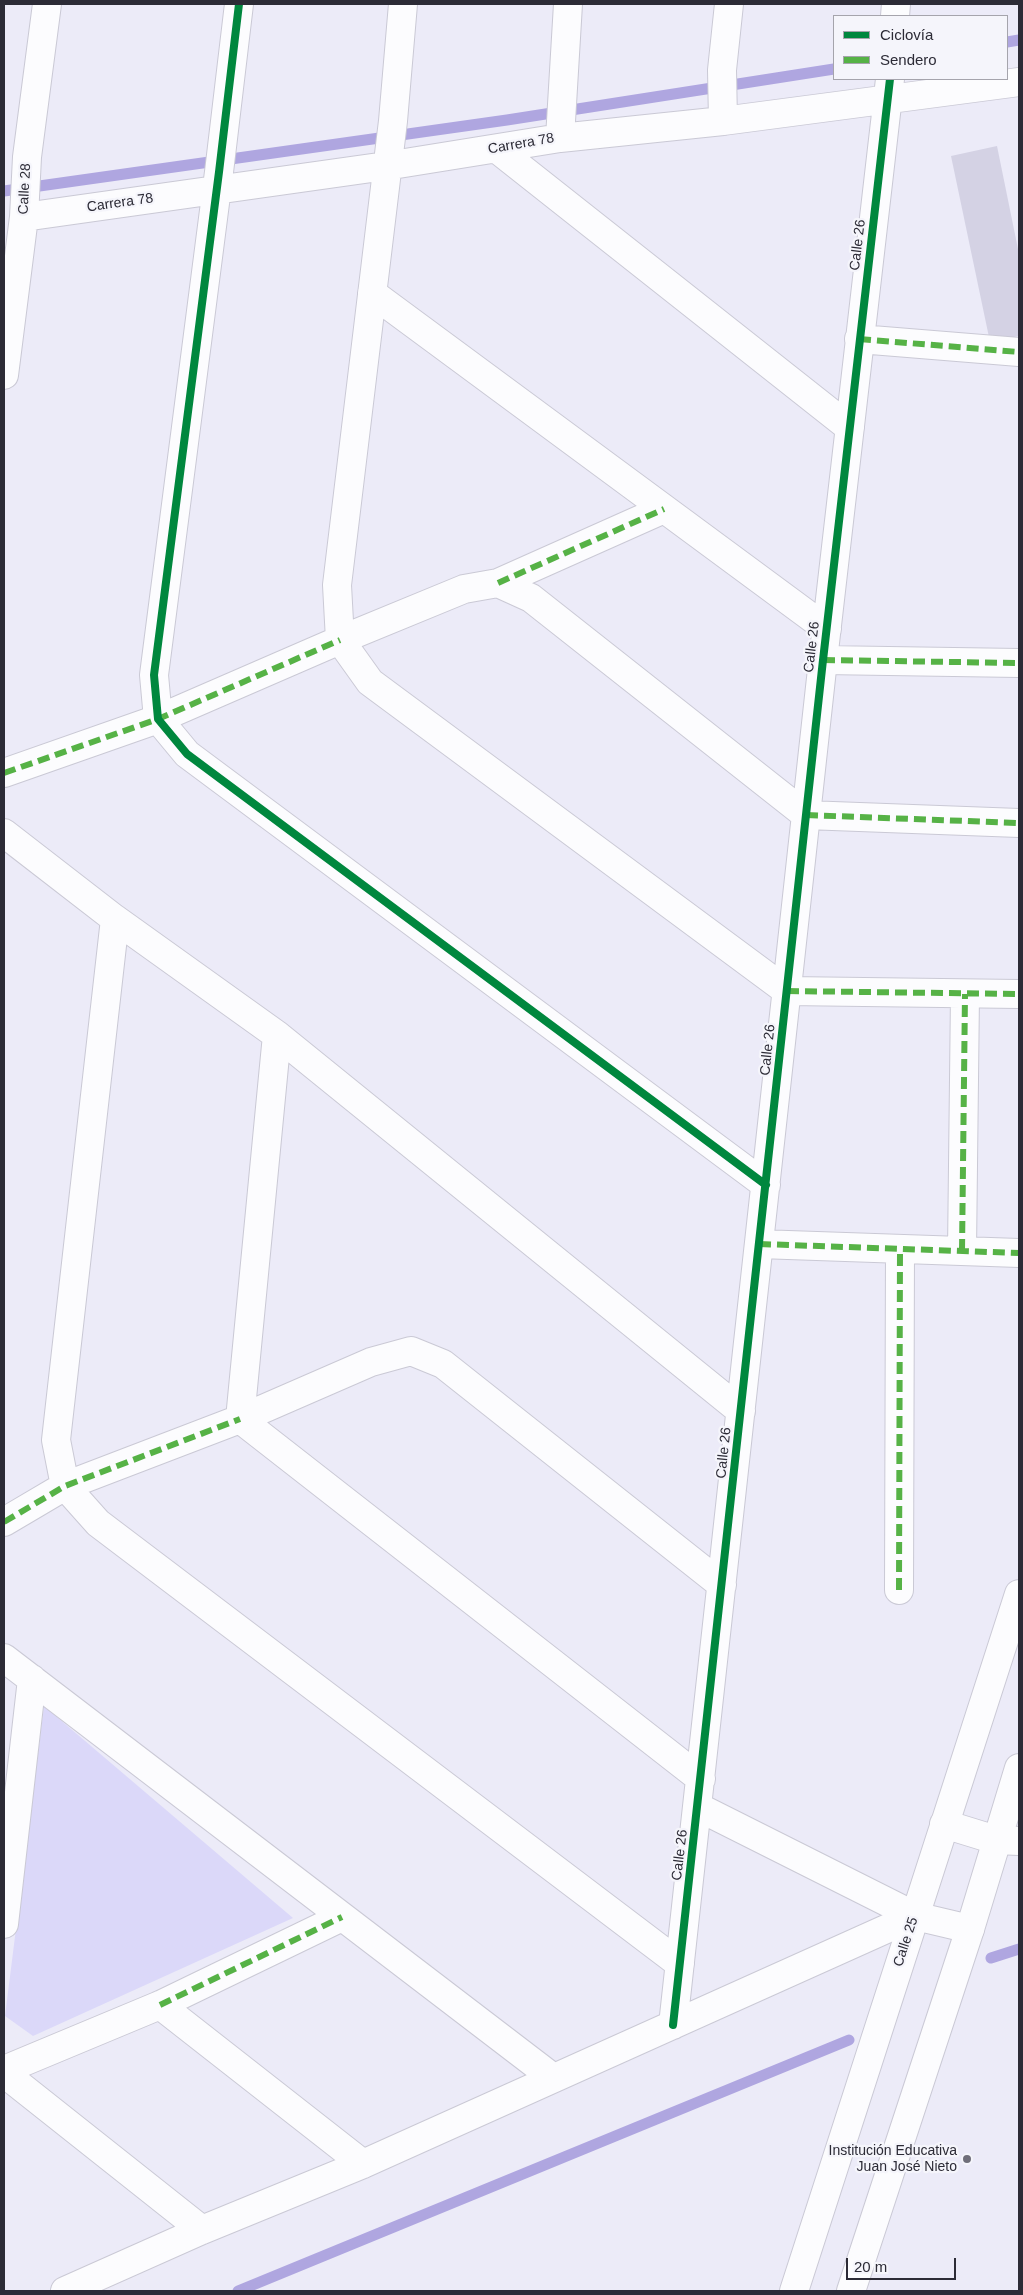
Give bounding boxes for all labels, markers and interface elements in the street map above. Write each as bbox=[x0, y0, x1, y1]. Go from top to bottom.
legend bbox=[833, 15, 1008, 80]
text: Ciclovía bbox=[880, 26, 933, 43]
text: Sendero bbox=[880, 51, 937, 68]
street label: Carrera 78 bbox=[487, 130, 555, 158]
street label: Calle 28 bbox=[15, 163, 35, 215]
street label: Carrera 78 bbox=[86, 190, 154, 216]
street label: Calle 26 bbox=[847, 218, 869, 272]
street label: Calle 26 bbox=[801, 620, 823, 674]
street label: Calle 26 bbox=[757, 1024, 779, 1076]
street label: Calle 26 bbox=[713, 1427, 735, 1479]
street label: Calle 26 bbox=[669, 1828, 691, 1882]
street label: Calle 25 bbox=[890, 1915, 922, 1969]
place label: Institución Educativa Juan José Nieto bbox=[829, 2143, 957, 2176]
marker: Institución Educativa Juan José Nieto bbox=[961, 2153, 973, 2165]
scale bar bbox=[848, 2248, 958, 2280]
text: 20 m bbox=[854, 2258, 887, 2275]

